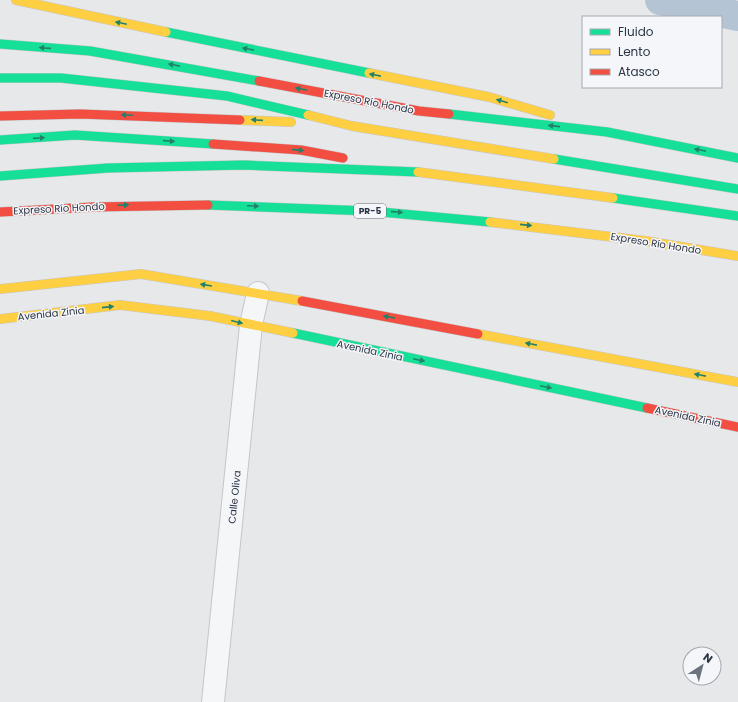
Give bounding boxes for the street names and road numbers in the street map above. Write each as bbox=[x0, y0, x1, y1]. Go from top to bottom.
street label: Expreso Río Hondo bbox=[323, 85, 415, 118]
street label: Expreso Río Hondo bbox=[13, 199, 105, 218]
road number: PR-5 bbox=[354, 204, 386, 218]
street label: Expreso Río Hondo bbox=[610, 229, 702, 258]
street label: Avenida Zinia bbox=[17, 303, 85, 324]
street label: Avenida Zinia bbox=[336, 336, 404, 365]
street label: Avenida Zinia bbox=[654, 402, 722, 431]
street label: Calle Oliva bbox=[224, 470, 245, 524]

